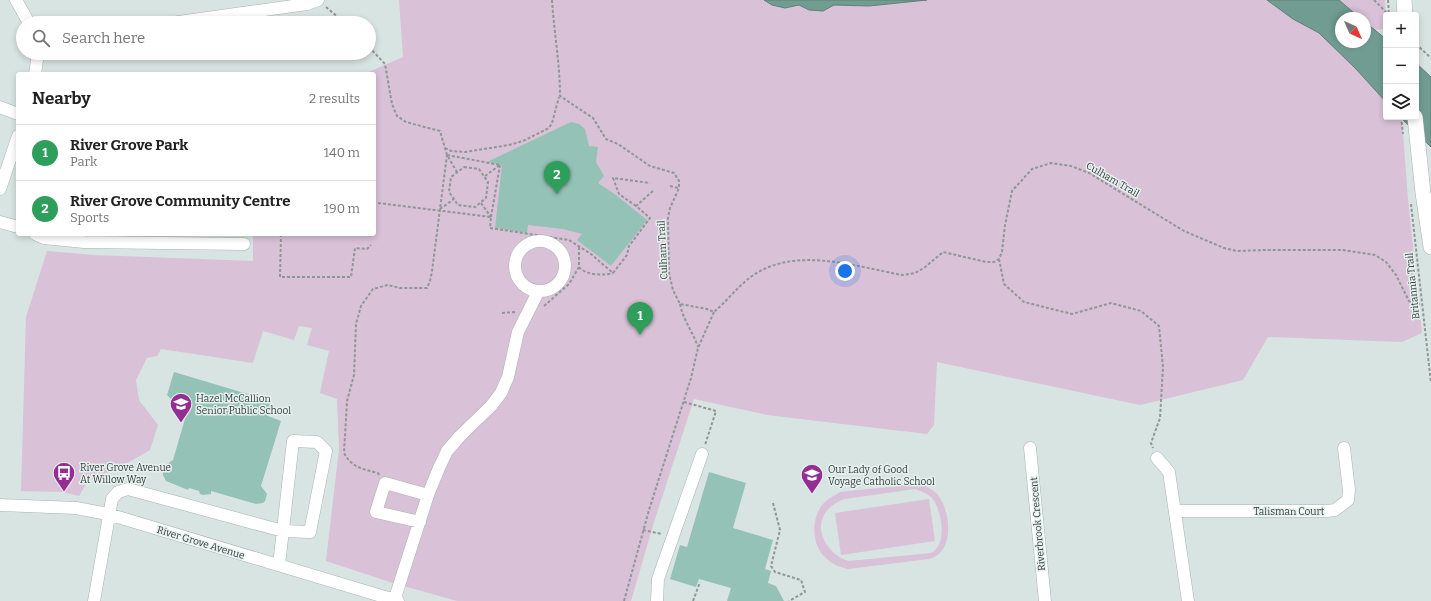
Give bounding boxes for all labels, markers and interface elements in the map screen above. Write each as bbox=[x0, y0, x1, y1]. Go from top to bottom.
north arrow bbox=[1335, 12, 1371, 48]
map controls bbox=[1383, 12, 1419, 120]
button: + bbox=[1383, 12, 1419, 48]
search box bbox=[16, 16, 376, 60]
icon: search bbox=[30, 27, 52, 49]
text: Search here bbox=[62, 29, 145, 47]
button: − bbox=[1383, 48, 1419, 84]
button: layers bbox=[1383, 84, 1419, 120]
text: Nearby bbox=[32, 88, 91, 109]
text: 2 results bbox=[309, 91, 360, 106]
text: River Grove Park bbox=[70, 136, 188, 154]
text: 1 bbox=[42, 145, 48, 160]
text: 140 m bbox=[324, 145, 360, 160]
text: Park bbox=[70, 154, 97, 169]
street label: Culham Trail bbox=[1084, 160, 1141, 200]
pin: 2 bbox=[544, 161, 570, 194]
text: River Grove Community Centre bbox=[70, 192, 291, 210]
text: 2 bbox=[41, 201, 49, 216]
text: 190 m bbox=[324, 201, 360, 216]
text: Sports bbox=[70, 210, 109, 225]
street label: Culham Trail bbox=[655, 220, 671, 280]
street label: Britannia Trail bbox=[1404, 252, 1422, 320]
your location bbox=[835, 261, 855, 281]
pin: 1 bbox=[627, 302, 653, 335]
school or university icon: Hazel McCallion Senior Public School bbox=[168, 391, 194, 424]
place label: Hazel McCallion Senior Public School bbox=[196, 393, 291, 417]
bus stop icon: River Grove Avenue At Willow Way bbox=[51, 460, 77, 493]
place label: River Grove Avenue At Willow Way bbox=[80, 462, 171, 486]
school or university icon: Our Lady of Good Voyage Catholic School bbox=[799, 462, 825, 495]
place label: Our Lady of Good Voyage Catholic School bbox=[828, 464, 935, 488]
street label: Riverbrook Crescent bbox=[1028, 476, 1048, 571]
street label: Talisman Court bbox=[1254, 506, 1325, 518]
street label: River Grove Avenue bbox=[155, 524, 246, 562]

